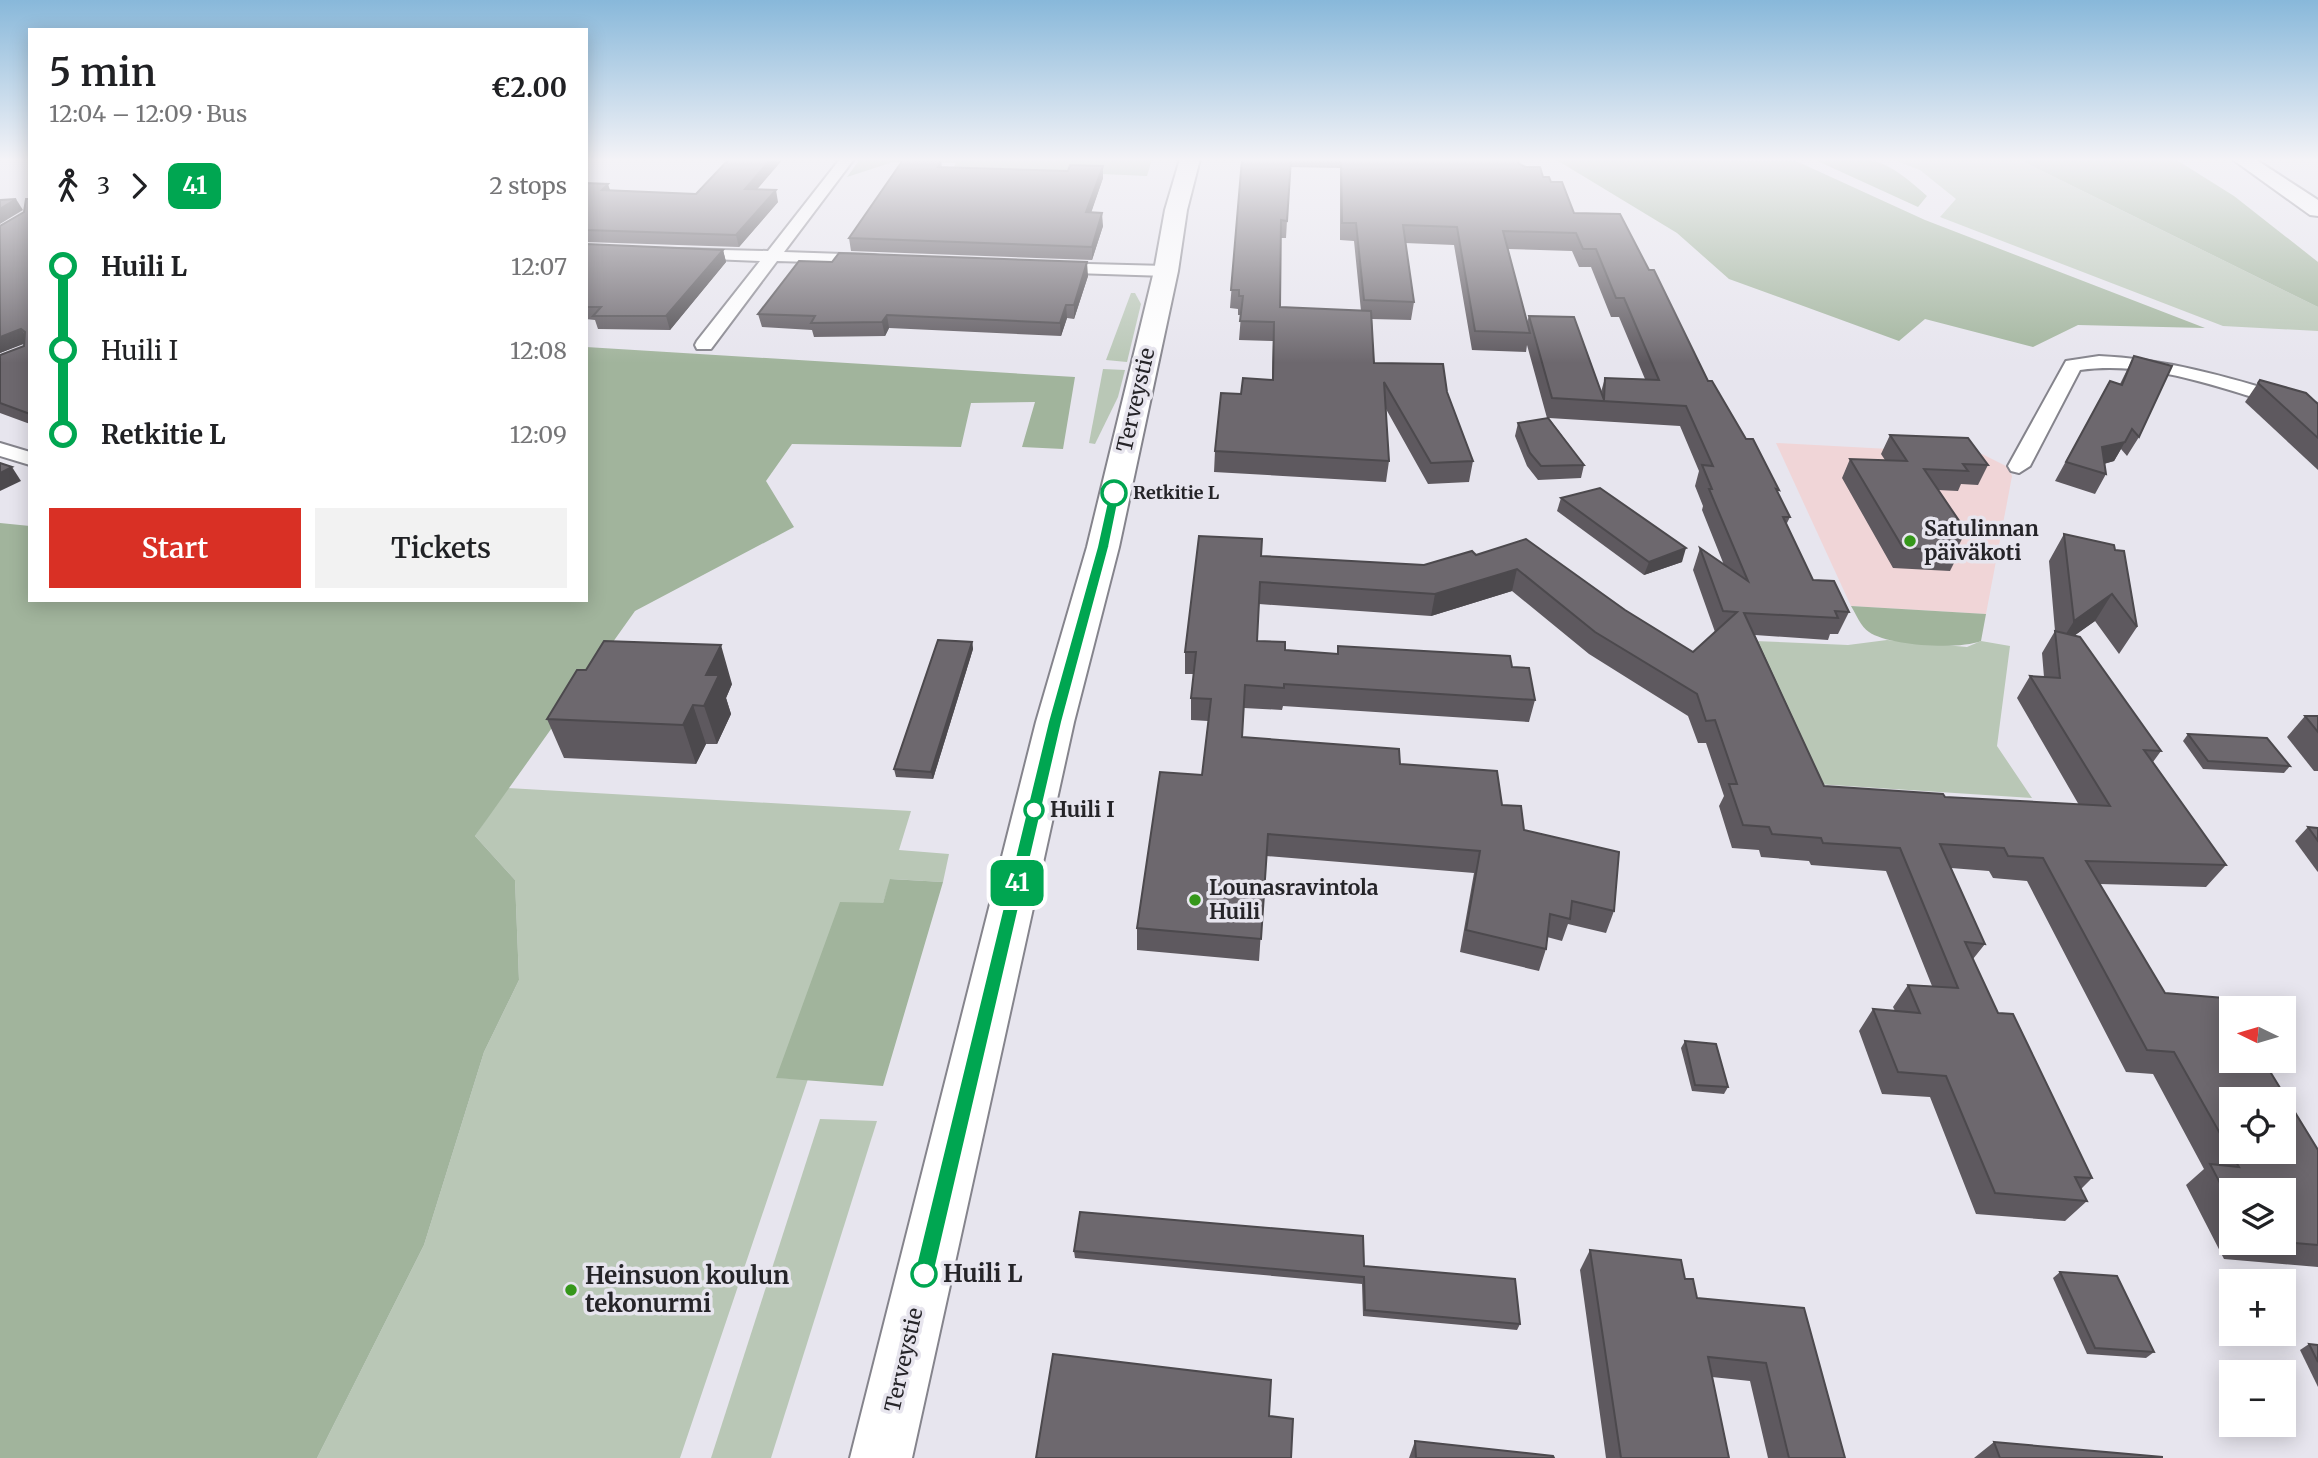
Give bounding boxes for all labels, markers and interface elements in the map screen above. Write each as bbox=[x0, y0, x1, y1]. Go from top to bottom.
text: 5 min bbox=[49, 49, 156, 96]
text: €2.00 bbox=[491, 71, 567, 104]
text: 12:04 – 12:09 · Bus bbox=[49, 99, 247, 128]
icon: walk bbox=[49, 167, 87, 205]
icon: forward bbox=[120, 167, 158, 205]
text: 41 bbox=[182, 170, 207, 201]
text: 3 bbox=[97, 171, 110, 200]
text: 2 stops bbox=[489, 171, 567, 200]
text: Huili L bbox=[101, 250, 187, 283]
text: 12:07 bbox=[511, 252, 567, 281]
text: Huili I bbox=[101, 334, 178, 367]
text: 12:08 bbox=[510, 336, 567, 365]
street label: Terveystie bbox=[1110, 345, 1161, 455]
text: Retkitie L bbox=[101, 418, 226, 451]
text: 12:09 bbox=[510, 420, 567, 449]
marker: Retkitie L bbox=[1101, 480, 1127, 506]
place label: Retkitie L bbox=[1133, 481, 1220, 504]
button: Start bbox=[49, 508, 301, 588]
button: Tickets bbox=[315, 508, 567, 588]
place label: Satulinnan päiväkoti bbox=[1924, 515, 2039, 566]
marker: Satulinnan päiväkoti bbox=[1902, 533, 1918, 549]
place label: Huili I bbox=[1050, 796, 1115, 823]
marker: Huili I bbox=[1024, 800, 1044, 820]
line badge: 41 bbox=[986, 860, 1048, 906]
text: 41 bbox=[1005, 867, 1029, 898]
place label: Lounasravintola Huili bbox=[1209, 874, 1379, 925]
marker: Lounasravintola Huili bbox=[1187, 892, 1203, 908]
north arrow bbox=[2219, 996, 2296, 1073]
map controls bbox=[2219, 996, 2296, 1437]
button: locate bbox=[2219, 1087, 2296, 1164]
button: layers bbox=[2219, 1178, 2296, 1255]
place label: Huili L bbox=[943, 1258, 1022, 1289]
place label: Heinsuon koulun tekonurmi bbox=[585, 1260, 789, 1319]
marker: Huili L bbox=[911, 1261, 937, 1287]
button: + bbox=[2219, 1269, 2296, 1346]
marker: Heinsuon koulun tekonurmi bbox=[563, 1282, 579, 1298]
street label: Terveystie bbox=[878, 1305, 929, 1415]
button: − bbox=[2219, 1360, 2296, 1437]

